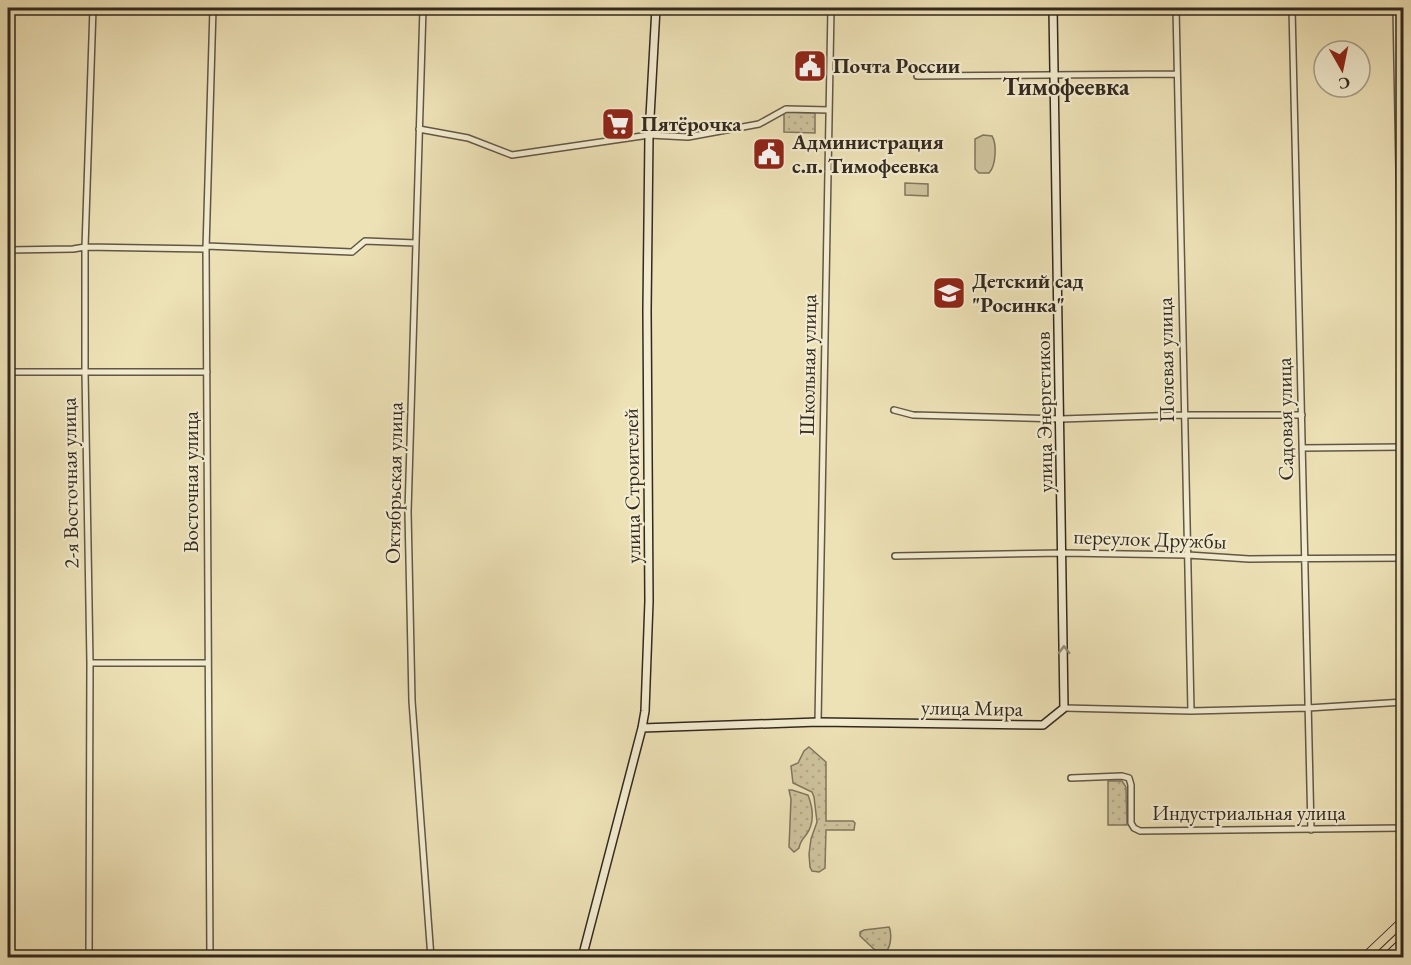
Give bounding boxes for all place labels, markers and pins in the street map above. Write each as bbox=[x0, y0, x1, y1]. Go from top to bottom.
public building icon: Почта России bbox=[792, 48, 828, 84]
place label: Почта России bbox=[833, 52, 960, 79]
supermarket icon: Пятёрочка bbox=[600, 106, 636, 142]
place label: Пятёрочка bbox=[641, 110, 742, 137]
place label: Администрация с.п. Тимофеевка bbox=[791, 128, 944, 179]
public building icon: Администрация с.п. Тимофеевка bbox=[751, 136, 787, 172]
place label: Детский сад "Росинка" bbox=[972, 267, 1084, 318]
school or university icon: Детский сад "Росинка" bbox=[931, 275, 967, 311]

